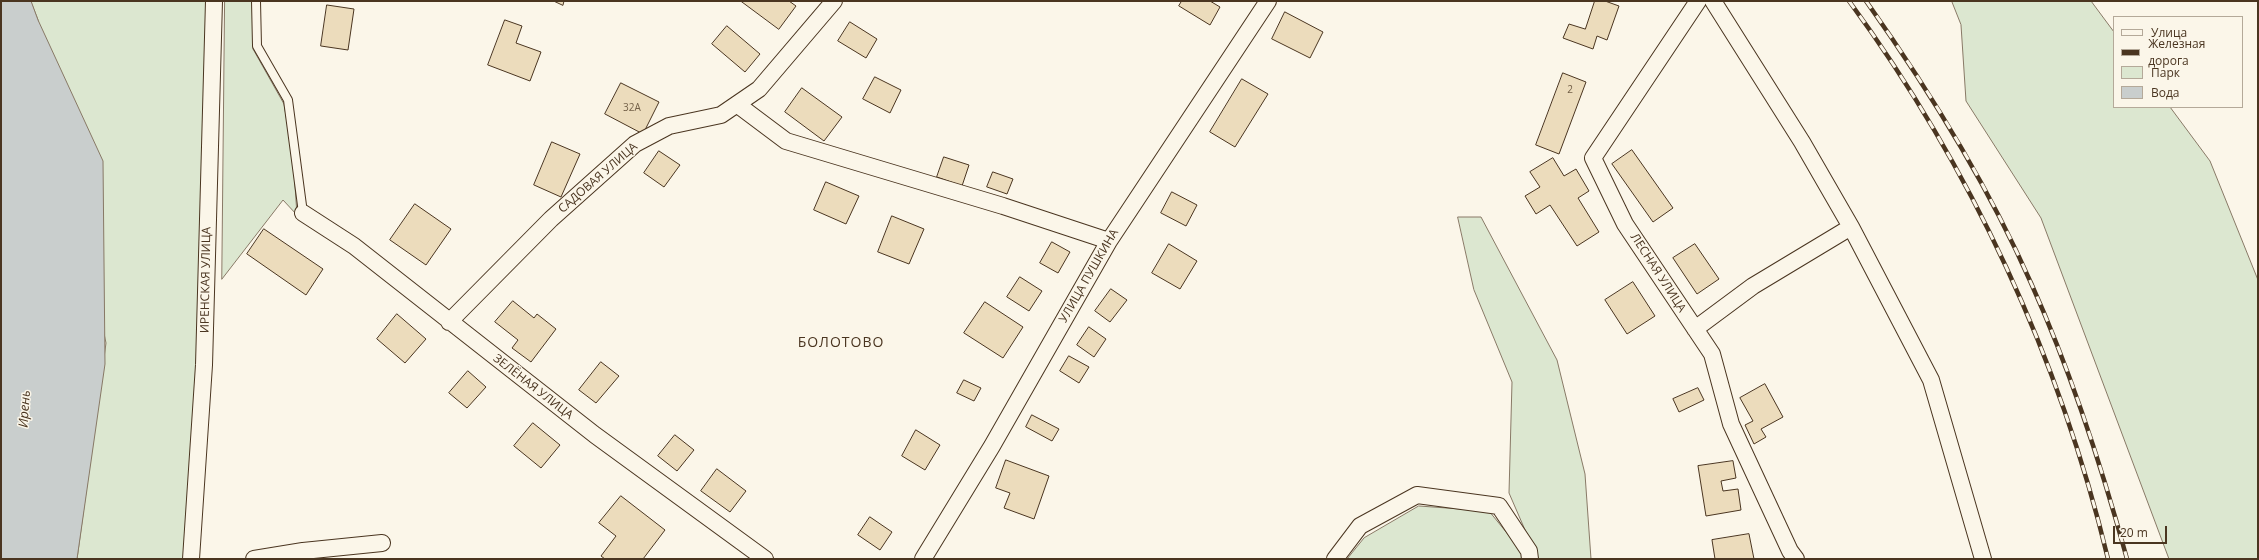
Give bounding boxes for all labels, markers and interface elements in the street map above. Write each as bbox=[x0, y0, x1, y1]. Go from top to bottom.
legend bbox=[2113, 16, 2243, 108]
text: Улица bbox=[2151, 24, 2187, 41]
text: Железная дорога bbox=[2148, 35, 2205, 69]
text: Парк bbox=[2151, 64, 2180, 81]
house number: 2 bbox=[1567, 84, 1573, 96]
text: Вода bbox=[2151, 84, 2180, 101]
house number: 32А bbox=[623, 102, 641, 114]
street label: САДОВАЯ УЛИЦА bbox=[555, 140, 641, 216]
street label: ИРЕНСКАЯ УЛИЦА bbox=[198, 227, 214, 333]
street label: УЛИЦА ПУШКИНА bbox=[1056, 227, 1122, 325]
street label: ЛЕСНАЯ УЛИЦА bbox=[1627, 231, 1689, 315]
district label: БОЛОТОВО bbox=[798, 335, 884, 351]
street label: ЗЕЛЁНАЯ УЛИЦА bbox=[490, 351, 576, 423]
water label: Ирень bbox=[16, 390, 34, 428]
scale bar bbox=[2115, 518, 2169, 544]
text: 20 m bbox=[2120, 524, 2148, 541]

